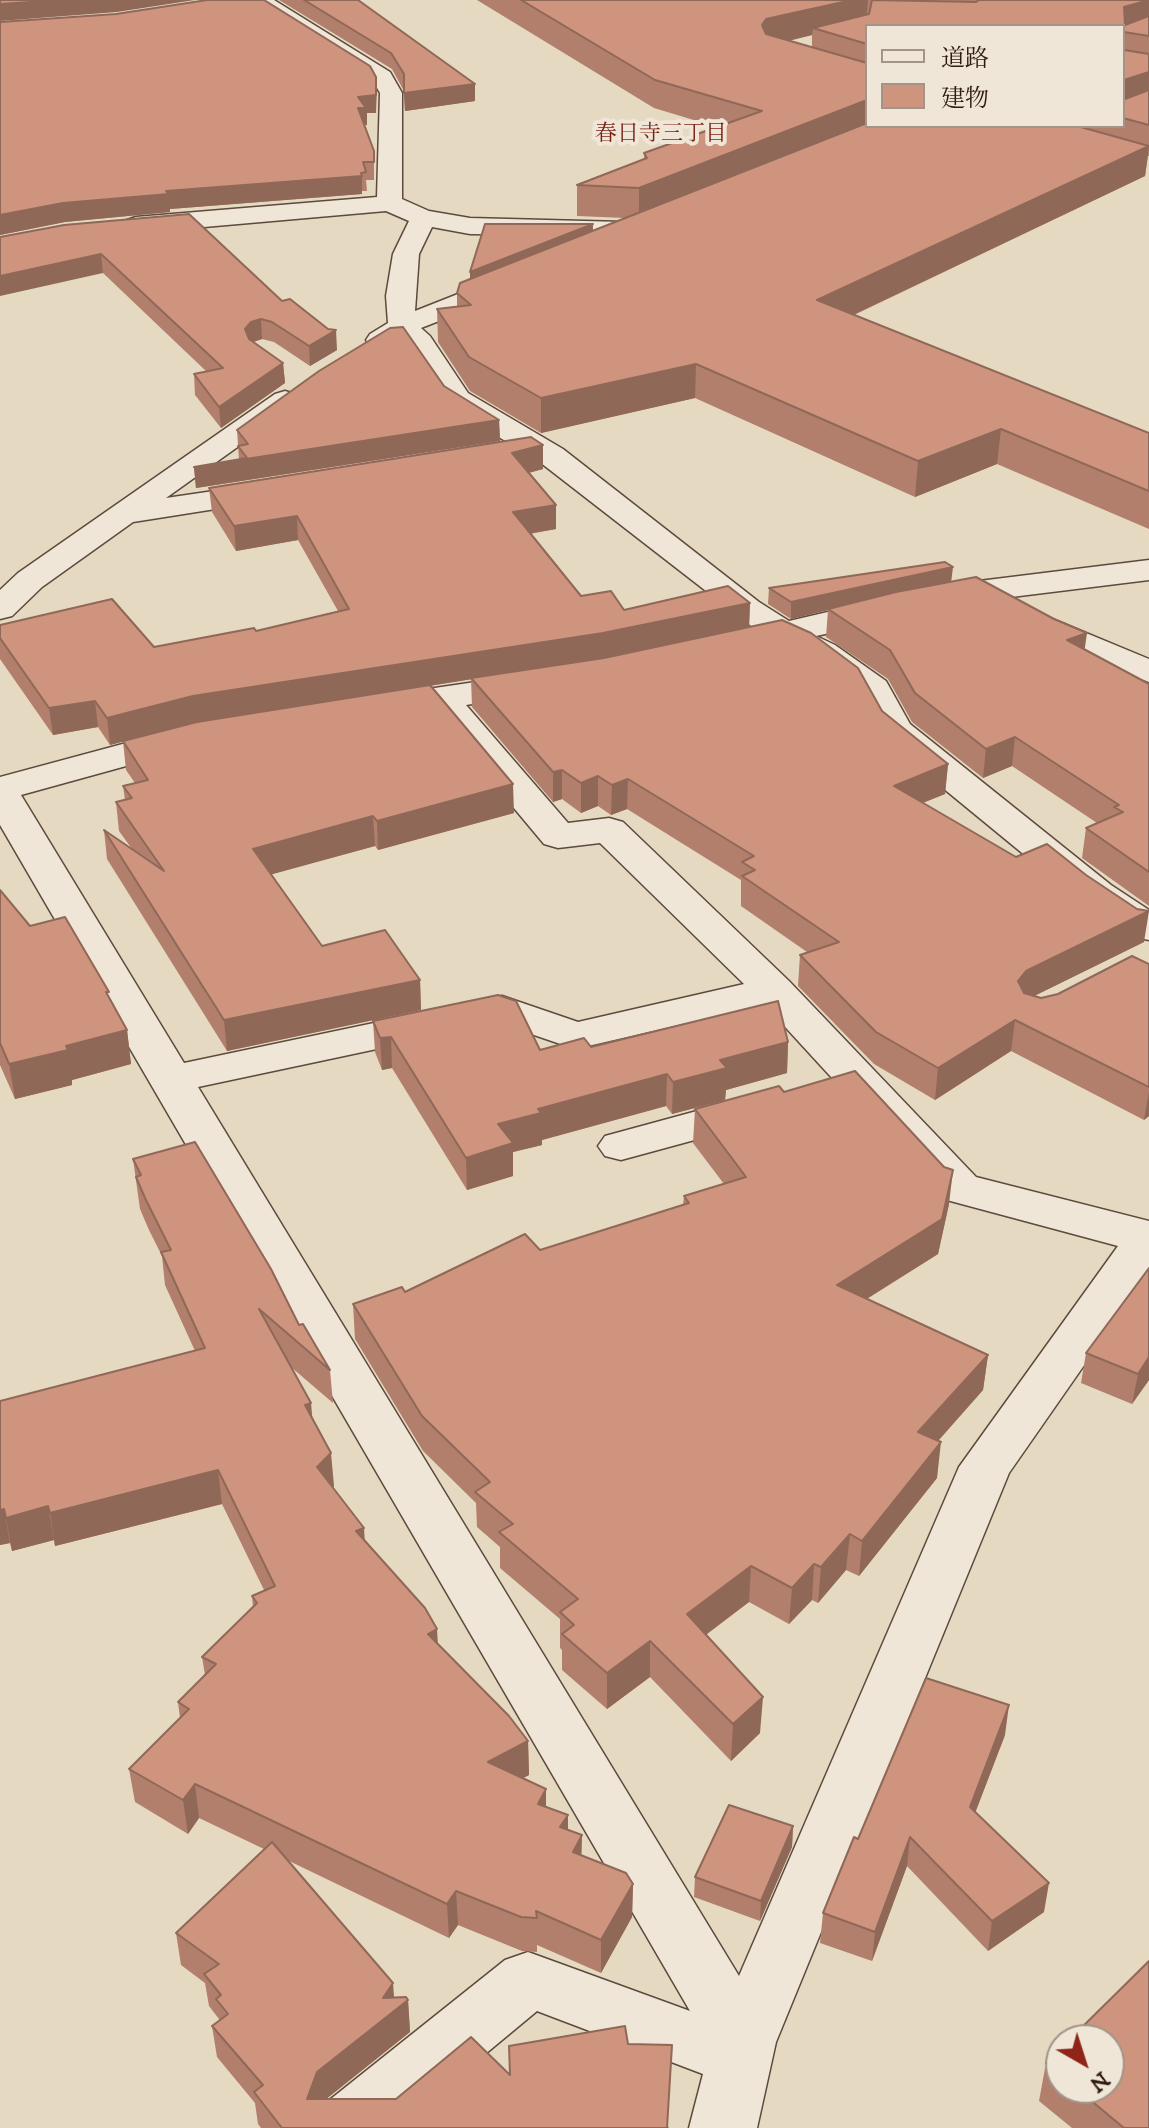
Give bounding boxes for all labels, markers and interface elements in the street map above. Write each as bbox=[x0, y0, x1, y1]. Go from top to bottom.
legend bbox=[865, 24, 1125, 128]
text: 道路 bbox=[941, 44, 989, 74]
text: 建物 bbox=[941, 84, 989, 114]
district label: 春日寺三丁目 bbox=[595, 122, 727, 148]
north arrow bbox=[1045, 2024, 1125, 2104]
text: N bbox=[1084, 2065, 1115, 2098]

